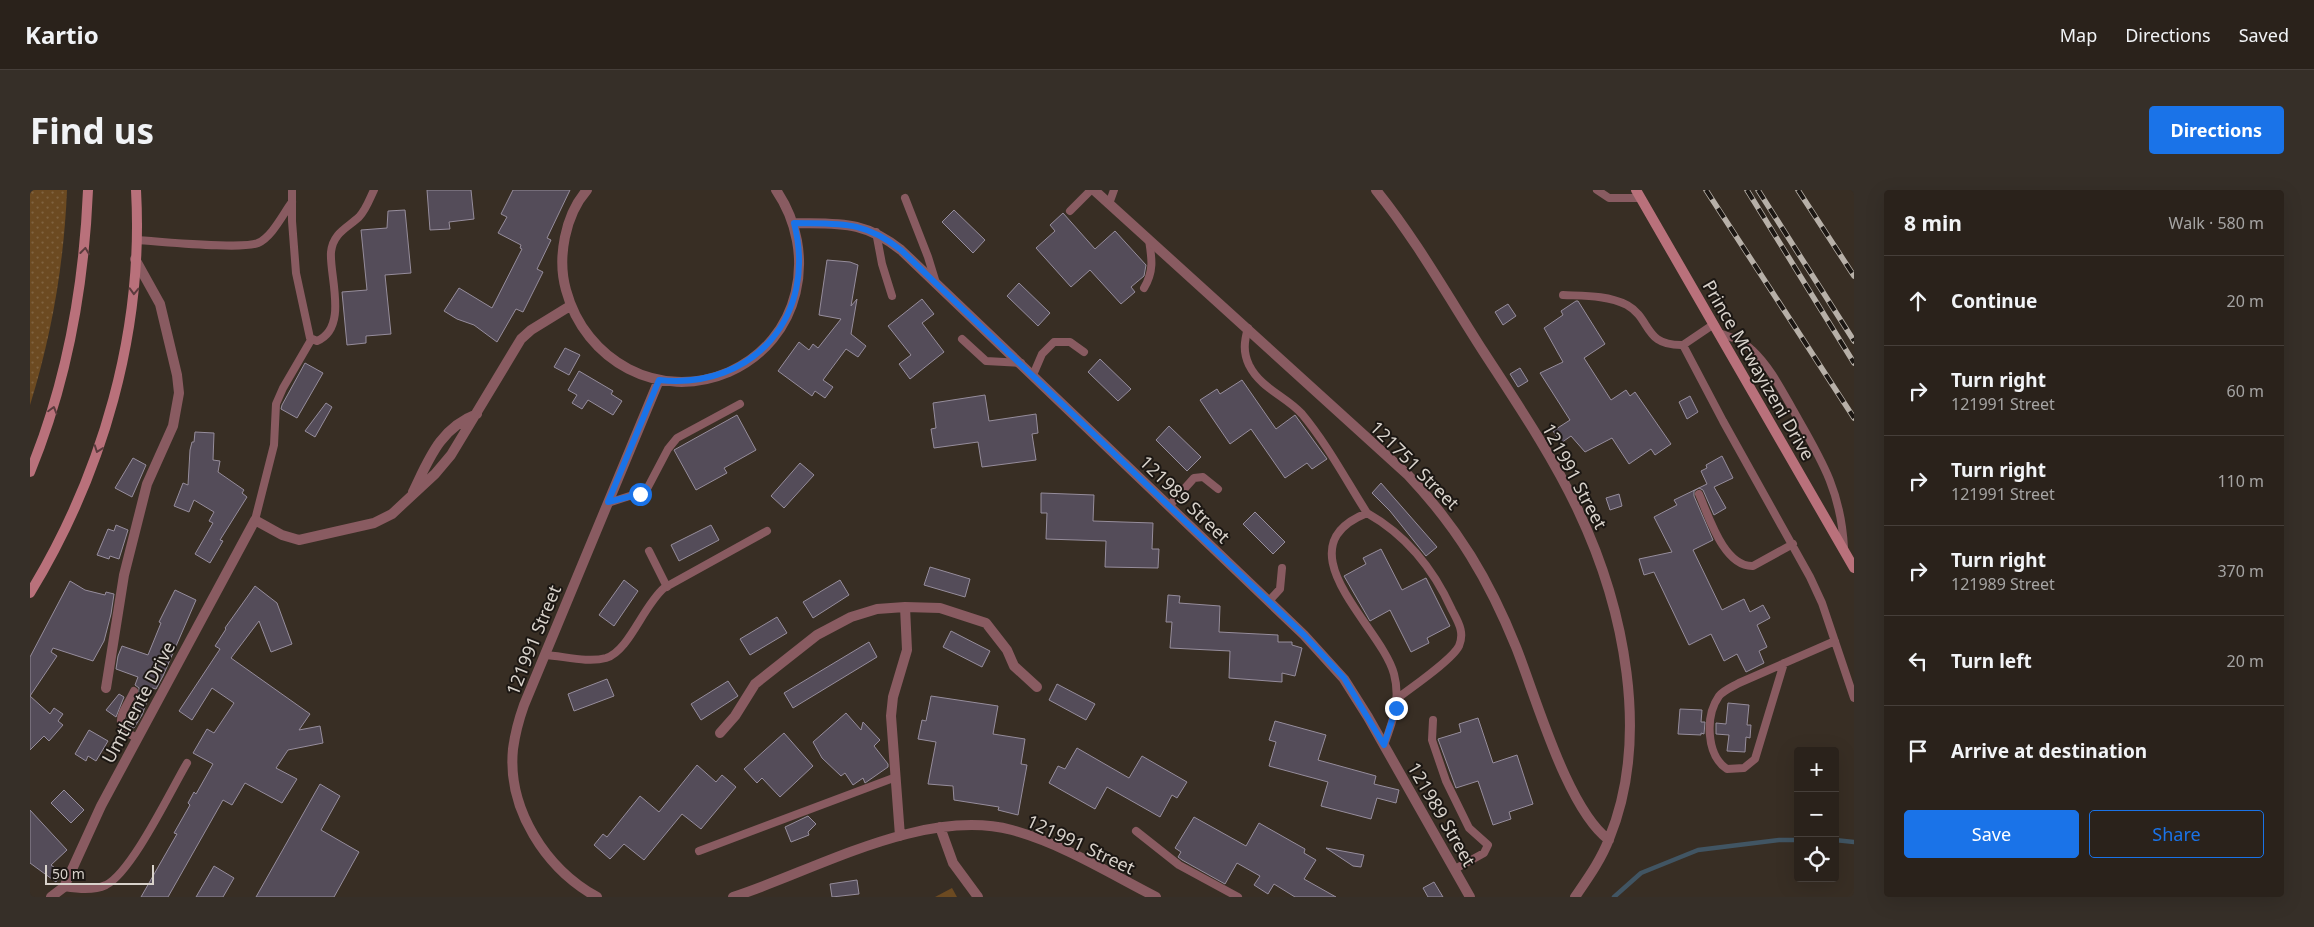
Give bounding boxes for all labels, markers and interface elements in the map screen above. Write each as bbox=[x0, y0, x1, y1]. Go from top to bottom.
text: Kartio bbox=[25, 18, 99, 51]
text: Map bbox=[2060, 23, 2097, 47]
text: Directions bbox=[2125, 23, 2211, 47]
text: Saved bbox=[2239, 23, 2289, 47]
button: Directions bbox=[2149, 106, 2284, 154]
text: Find us bbox=[30, 107, 154, 154]
text: 8 min bbox=[1904, 209, 1962, 237]
text: Walk · 580 m bbox=[2169, 212, 2264, 234]
one-way arrow bbox=[79, 246, 90, 254]
street label: Prince Mcwayizeni Drive bbox=[1698, 276, 1820, 464]
one-way arrow bbox=[128, 287, 139, 295]
icon: ahead bbox=[1904, 287, 1932, 315]
text: Continue bbox=[1951, 288, 2037, 314]
text: 20 m bbox=[2227, 290, 2264, 312]
text: Turn right bbox=[1951, 367, 2046, 393]
icon: right bbox=[1904, 377, 1932, 405]
text: 60 m bbox=[2227, 380, 2264, 402]
text: 121991 Street bbox=[1951, 393, 2055, 415]
one-way arrow bbox=[47, 406, 57, 414]
street label: 121751 Street bbox=[1365, 415, 1465, 515]
street label: 121991 Street bbox=[1537, 419, 1613, 534]
one-way arrow bbox=[94, 444, 104, 453]
street label: 121989 Street bbox=[1135, 450, 1236, 549]
text: Turn right bbox=[1951, 457, 2046, 483]
icon: right bbox=[1904, 467, 1932, 495]
text: 110 m bbox=[2217, 470, 2264, 492]
route start bbox=[629, 483, 652, 506]
text: 121991 Street bbox=[1951, 483, 2055, 505]
text: Turn right bbox=[1951, 547, 2046, 573]
icon: right bbox=[1904, 557, 1932, 585]
text: 370 m bbox=[2217, 560, 2264, 582]
text: 121989 Street bbox=[1951, 573, 2055, 595]
street label: 121991 Street bbox=[500, 581, 566, 699]
street label: Umthente Drive bbox=[96, 637, 180, 767]
icon: left bbox=[1904, 647, 1932, 675]
text: Turn left bbox=[1951, 648, 2032, 674]
text: 20 m bbox=[2227, 650, 2264, 672]
route end bbox=[1385, 697, 1408, 720]
icon: arrive bbox=[1904, 737, 1932, 765]
text: Arrive at destination bbox=[1951, 738, 2147, 764]
map controls bbox=[1794, 747, 1839, 882]
button: + bbox=[1794, 747, 1839, 792]
street label: 121989 Street bbox=[1402, 757, 1482, 871]
button: − bbox=[1794, 792, 1839, 837]
street label: 121991 Street bbox=[1023, 808, 1139, 880]
button: Save bbox=[1904, 810, 2079, 858]
button: Share bbox=[2089, 810, 2264, 858]
button: locate bbox=[1794, 837, 1839, 882]
scale bar bbox=[45, 862, 154, 885]
text: 50 m bbox=[52, 864, 85, 883]

